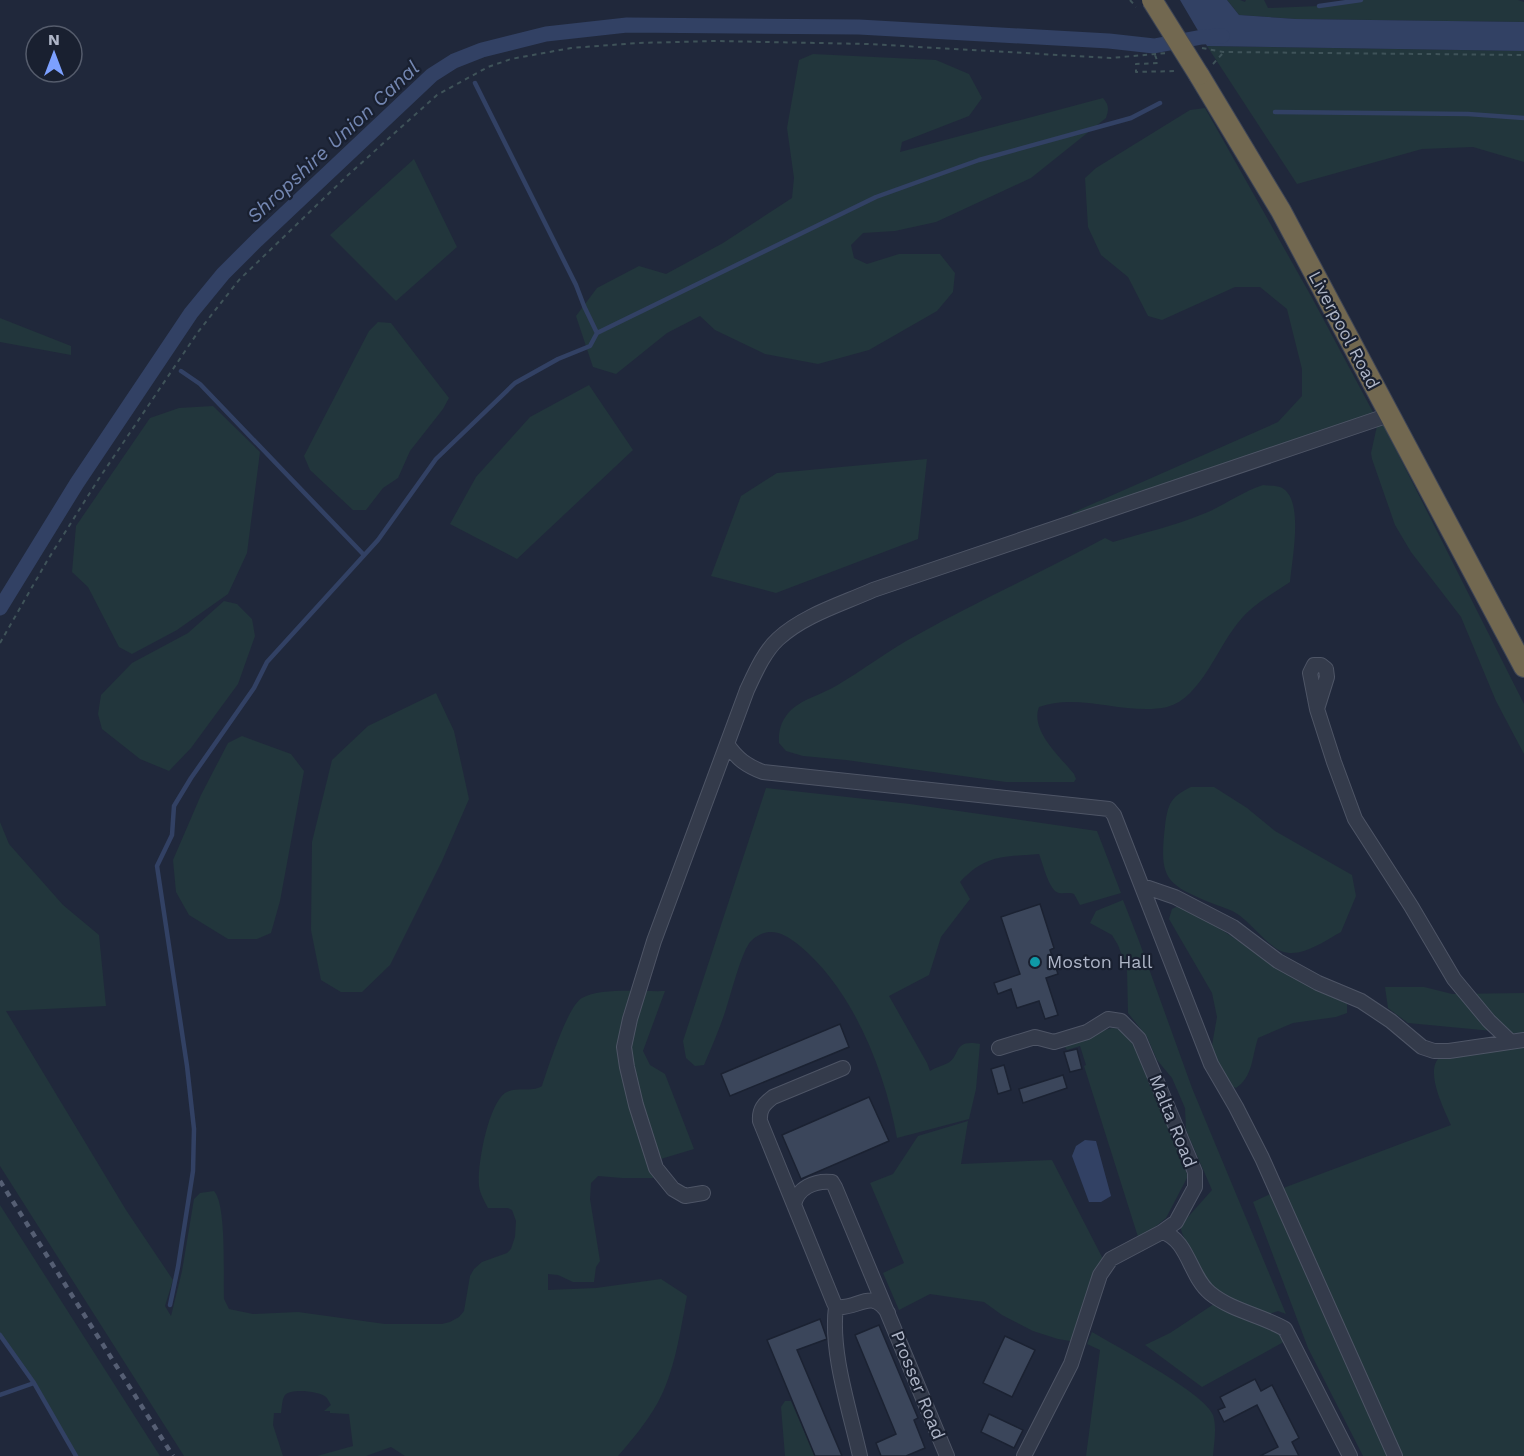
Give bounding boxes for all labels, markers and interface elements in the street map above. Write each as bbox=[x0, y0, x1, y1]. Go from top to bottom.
north arrow bbox=[24, 24, 84, 84]
text: N bbox=[48, 30, 60, 49]
water label: Shropshire Union Canal bbox=[242, 56, 424, 228]
street label: Liverpool Road bbox=[1305, 267, 1384, 392]
place label: Moston Hall bbox=[1047, 951, 1153, 972]
marker: Moston Hall bbox=[1028, 955, 1042, 969]
street label: Malta Road bbox=[1145, 1071, 1202, 1170]
street label: Prosser Road bbox=[887, 1327, 950, 1442]

